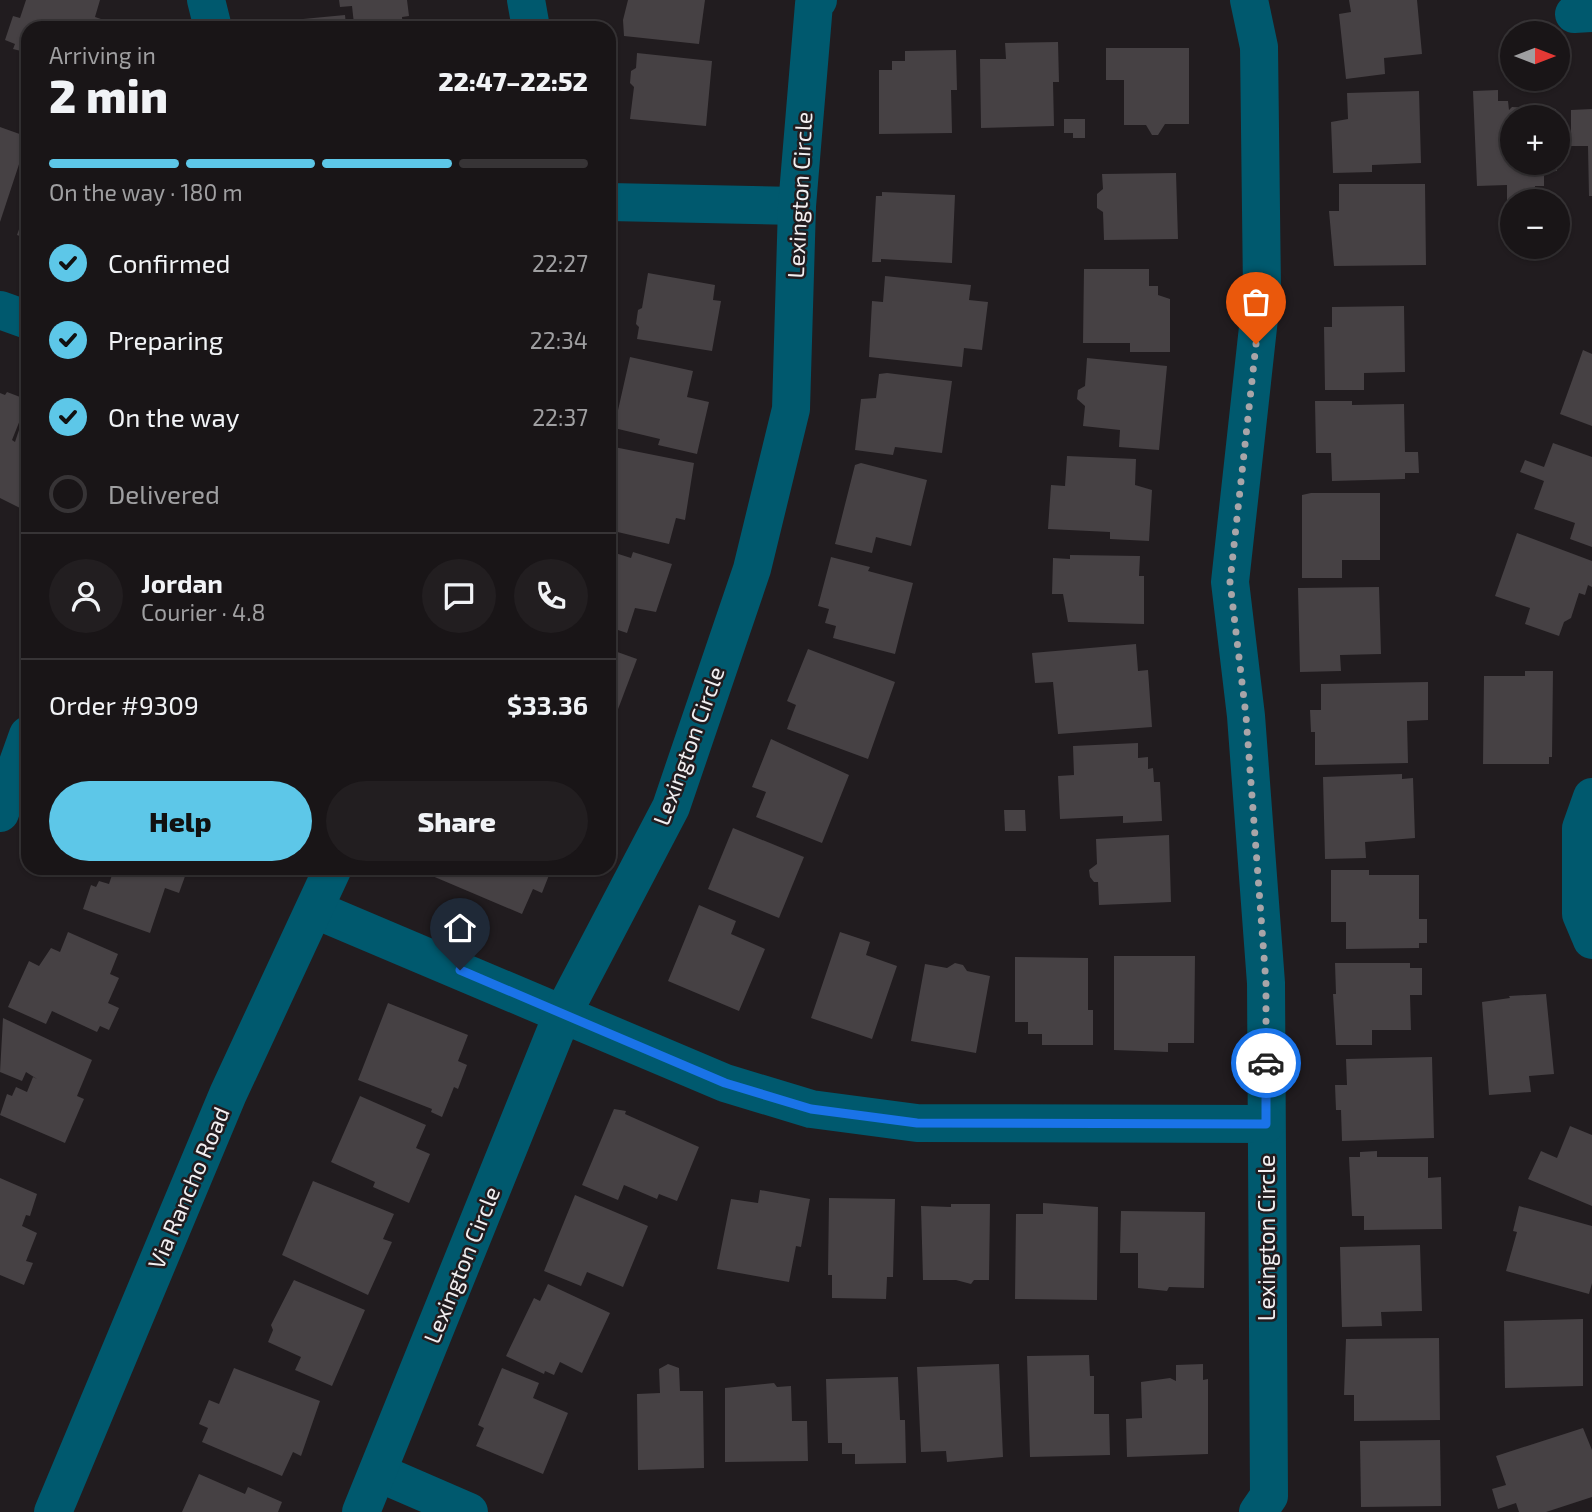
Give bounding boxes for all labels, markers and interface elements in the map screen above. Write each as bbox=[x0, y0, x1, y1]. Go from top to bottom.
north arrow bbox=[1500, 21, 1570, 91]
map controls bbox=[1500, 21, 1570, 259]
text: Arriving in bbox=[49, 41, 156, 69]
text: 22:47–22:52 bbox=[438, 65, 588, 96]
text: 2 min bbox=[49, 67, 168, 122]
button: + bbox=[1500, 105, 1570, 175]
street label: Lexington Circle bbox=[781, 111, 817, 279]
text: On the way · 180 m bbox=[49, 178, 243, 206]
button: − bbox=[1500, 189, 1570, 259]
icon: check bbox=[49, 244, 87, 282]
text: Confirmed bbox=[108, 247, 231, 278]
text: 22:27 bbox=[532, 249, 588, 277]
pin bbox=[1226, 272, 1286, 344]
icon: bag bbox=[1237, 283, 1275, 321]
icon: check bbox=[49, 321, 87, 359]
text: Preparing bbox=[108, 324, 223, 355]
text: 22:34 bbox=[530, 326, 588, 354]
icon: check bbox=[49, 398, 87, 436]
text: On the way bbox=[108, 401, 239, 432]
text: 22:37 bbox=[532, 403, 588, 431]
text: Delivered bbox=[108, 478, 220, 509]
button: person bbox=[49, 559, 123, 633]
button: chat bbox=[422, 559, 496, 633]
button: phone bbox=[514, 559, 588, 633]
text: Jordan bbox=[141, 567, 223, 598]
text: Courier · 4.8 bbox=[141, 598, 265, 626]
street label: Lexington Circle bbox=[646, 663, 730, 829]
text: Order #9309 bbox=[49, 689, 199, 720]
text: $33.36 bbox=[507, 689, 588, 720]
button: Help bbox=[49, 781, 312, 861]
button: Share bbox=[326, 781, 588, 861]
pin bbox=[430, 898, 490, 970]
icon: home bbox=[441, 909, 479, 947]
courier bbox=[1231, 1028, 1301, 1098]
icon: car bbox=[1247, 1044, 1285, 1082]
street label: Via Rancho Road bbox=[141, 1102, 235, 1273]
street label: Lexington Circle bbox=[1252, 1155, 1280, 1321]
street label: Lexington Circle bbox=[417, 1182, 505, 1347]

